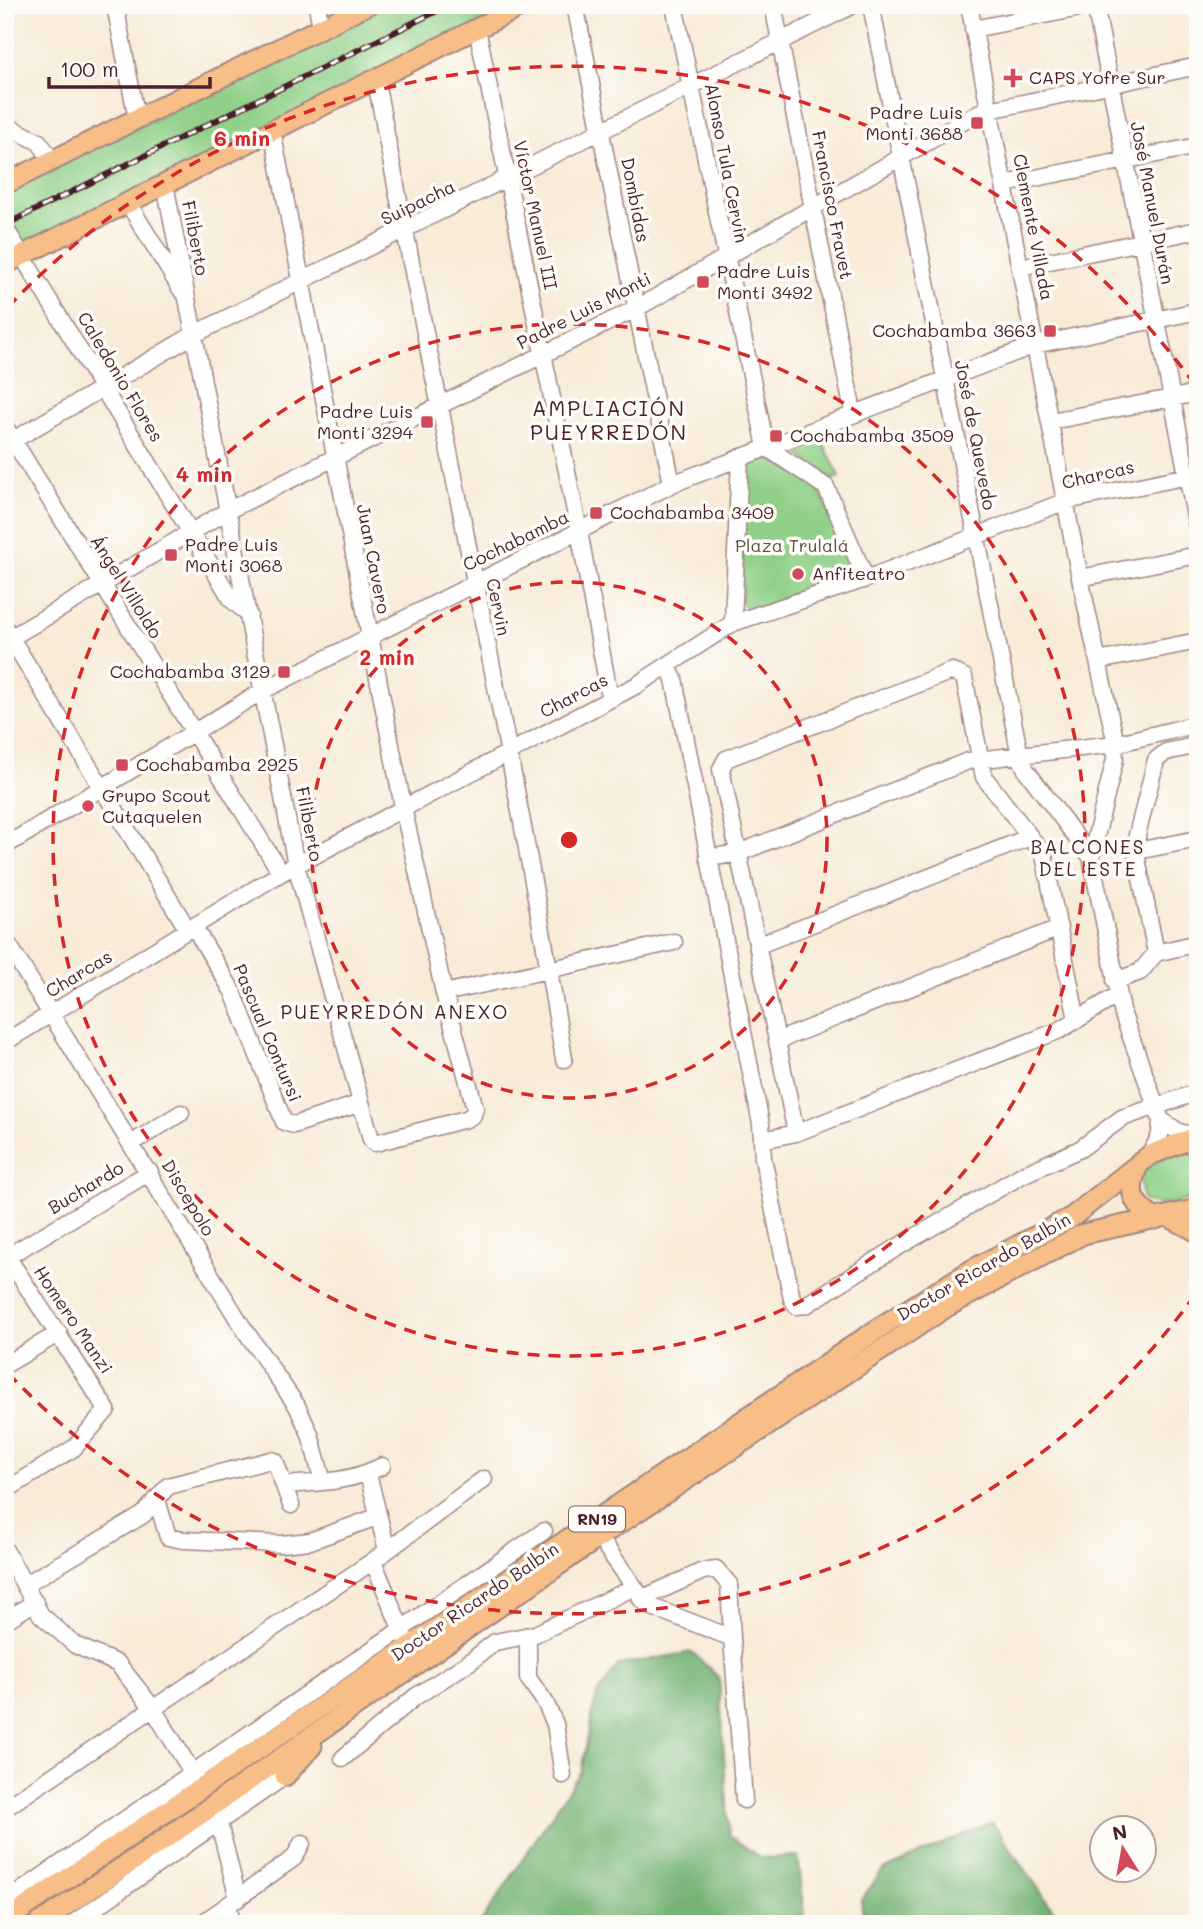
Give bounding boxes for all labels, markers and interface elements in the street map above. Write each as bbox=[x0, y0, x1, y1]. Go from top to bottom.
scale bar bbox=[49, 46, 210, 90]
text: 100 m bbox=[60, 55, 119, 82]
place label: CAPS Yofre Sur bbox=[1029, 65, 1166, 89]
marker: CAPS Yofre Sur bbox=[1003, 68, 1023, 88]
street label: Alonso Tula Cervin bbox=[700, 81, 754, 245]
place label: Padre Luis Monti 3688 bbox=[866, 100, 963, 145]
marker: Padre Luis Monti 3688 bbox=[969, 115, 985, 131]
street label: José Manuel Durán bbox=[1125, 119, 1181, 286]
text: 6 min bbox=[214, 124, 270, 151]
street label: Francisco Fravet bbox=[807, 128, 859, 281]
street label: Víctor Manuel III bbox=[508, 138, 564, 292]
street label: Clemente Villada bbox=[1008, 152, 1060, 302]
street label: Dombidas bbox=[616, 155, 656, 244]
street label: Suipacha bbox=[376, 174, 459, 230]
street label: Filiberto bbox=[177, 198, 215, 278]
place label: Padre Luis Monti 3492 bbox=[717, 259, 813, 304]
street label: Padre Luis Monti bbox=[512, 266, 655, 354]
marker: Padre Luis Monti 3492 bbox=[695, 274, 711, 290]
street label: Caledonio Flores bbox=[72, 307, 169, 446]
place label: Cochabamba 3663 bbox=[872, 318, 1036, 342]
marker: Cochabamba 3663 bbox=[1042, 323, 1058, 339]
street label: José de Quevedo bbox=[950, 358, 1002, 512]
district label: AMPLIACIÓN PUEYRREDÓN bbox=[530, 394, 688, 445]
place label: Padre Luis Monti 3294 bbox=[317, 399, 413, 444]
marker: Padre Luis Monti 3294 bbox=[419, 414, 435, 430]
place label: Cochabamba 3509 bbox=[790, 423, 954, 447]
marker: Cochabamba 3509 bbox=[768, 428, 784, 444]
street label: Charcas bbox=[1059, 454, 1136, 494]
text: 4 min bbox=[176, 460, 232, 487]
place label: Cochabamba 3409 bbox=[610, 500, 774, 524]
street label: Juan Cavero bbox=[352, 502, 396, 616]
street label: Cochabamba bbox=[459, 504, 573, 576]
marker: Cochabamba 3409 bbox=[588, 505, 604, 521]
street label: Ángel Villoldo bbox=[85, 530, 168, 643]
place label: Padre Luis Monti 3068 bbox=[185, 532, 283, 577]
park label: Plaza Trulalá bbox=[735, 533, 849, 557]
marker: Padre Luis Monti 3068 bbox=[163, 547, 179, 563]
place label: Anfiteatro bbox=[812, 561, 905, 585]
marker: Anfiteatro bbox=[790, 566, 806, 582]
street label: Cervin bbox=[481, 576, 517, 638]
text: 2 min bbox=[359, 643, 415, 670]
place label: Cochabamba 3129 bbox=[110, 659, 270, 683]
marker: Cochabamba 3129 bbox=[276, 664, 292, 680]
street label: Charcas bbox=[535, 667, 612, 723]
place label: Cochabamba 2925 bbox=[136, 752, 298, 776]
marker: Cochabamba 2925 bbox=[114, 757, 130, 773]
place label: Grupo Scout Cutaquelen bbox=[102, 783, 211, 828]
street label: Filiberto bbox=[291, 784, 329, 864]
marker: Grupo Scout Cutaquelen bbox=[80, 798, 96, 814]
centre of rings bbox=[557, 828, 581, 852]
district label: BALCONES DEL ESTE bbox=[1030, 834, 1146, 881]
street label: Charcas bbox=[41, 944, 116, 1002]
street label: Pascual Contursi bbox=[228, 960, 308, 1105]
district label: PUEYRREDÓN ANEXO bbox=[281, 999, 509, 1024]
street label: Buchardo bbox=[43, 1155, 128, 1219]
street label: Discepolo bbox=[157, 1155, 221, 1241]
street label: Doctor Ricardo Balbín bbox=[892, 1207, 1075, 1326]
street label: Homero Manzi bbox=[29, 1261, 119, 1378]
road number: RN19 bbox=[569, 1506, 625, 1532]
street label: Doctor Ricardo Balbín bbox=[386, 1536, 563, 1666]
north arrow bbox=[1088, 1814, 1158, 1884]
text: N bbox=[1110, 1818, 1129, 1845]

